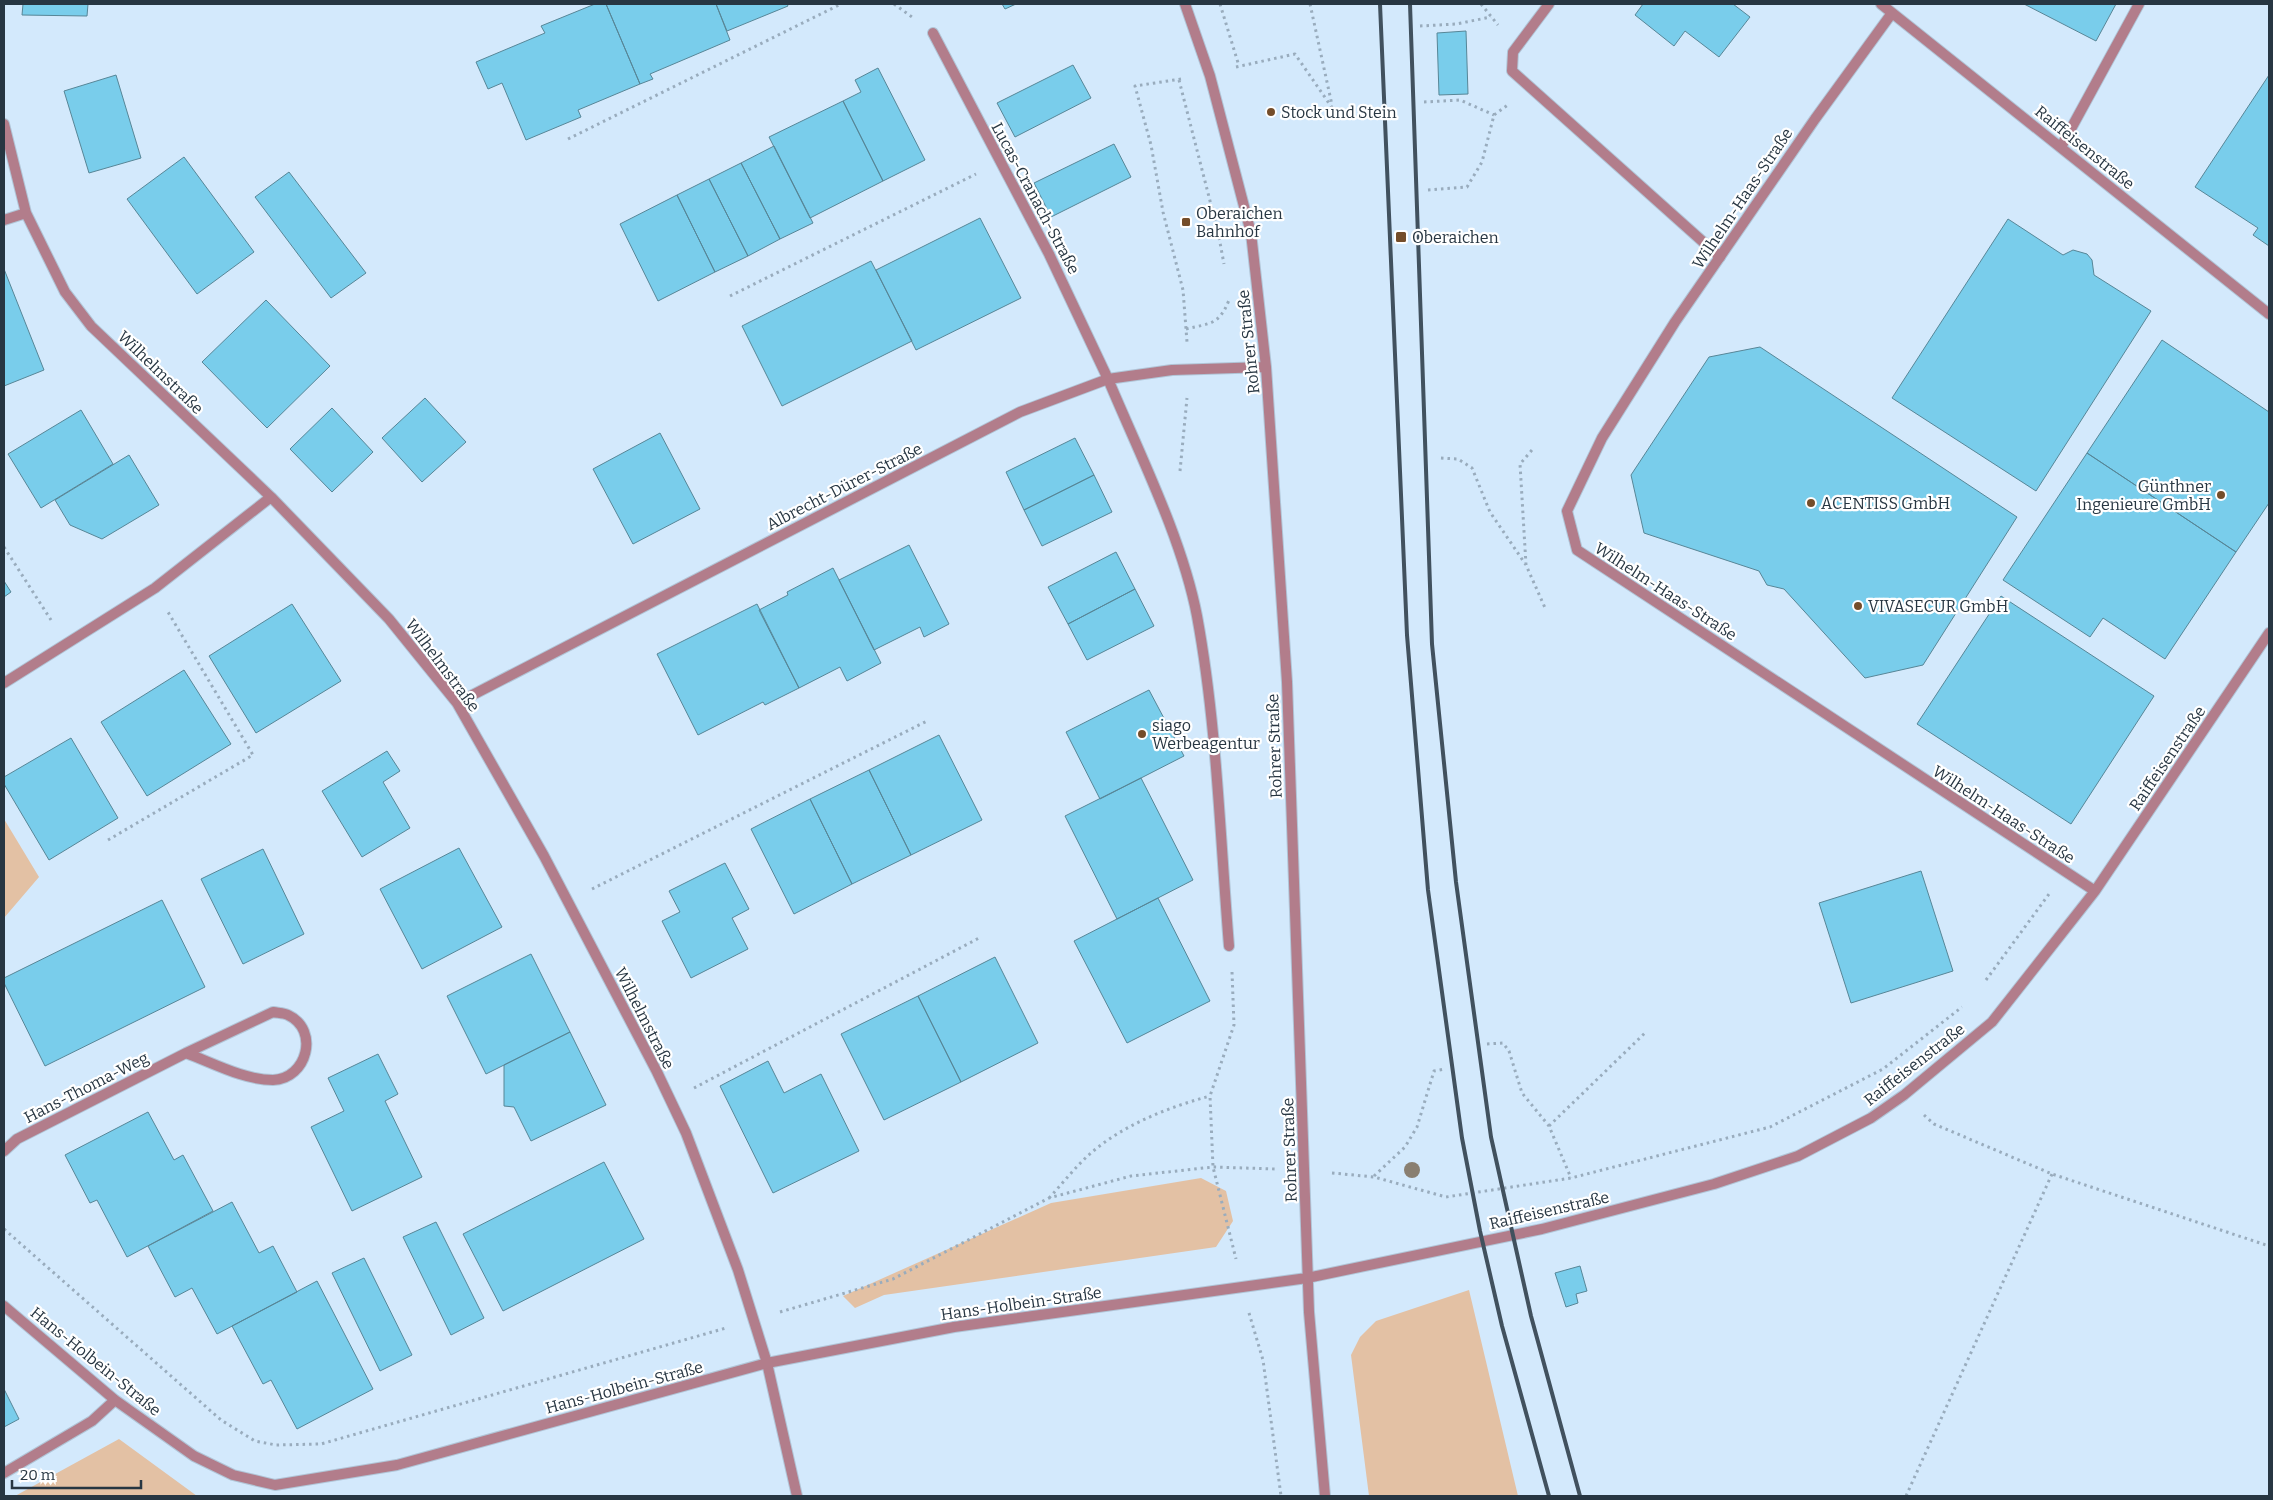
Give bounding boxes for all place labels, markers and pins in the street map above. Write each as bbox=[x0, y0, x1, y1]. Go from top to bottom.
place label: Stock und Stein bbox=[1281, 103, 1397, 122]
marker: Stock und Stein bbox=[1265, 106, 1277, 118]
place label: Oberaichen Bahnhof bbox=[1196, 204, 1283, 241]
marker: Oberaichen Bahnhof bbox=[1180, 216, 1192, 228]
place label: Oberaichen bbox=[1412, 228, 1499, 247]
marker: Oberaichen bbox=[1394, 230, 1408, 244]
place label: Günthner Ingenieure GmbH bbox=[2076, 477, 2211, 514]
marker: Günthner Ingenieure GmbH bbox=[2215, 489, 2227, 501]
place label: ACENTISS GmbH bbox=[1821, 494, 1950, 513]
marker: ACENTISS GmbH bbox=[1805, 497, 1817, 509]
place label: VIVASECUR GmbH bbox=[1868, 597, 2008, 616]
marker: VIVASECUR GmbH bbox=[1852, 600, 1864, 612]
place label: siago Werbeagentur bbox=[1152, 716, 1260, 753]
marker: siago Werbeagentur bbox=[1136, 728, 1148, 740]

